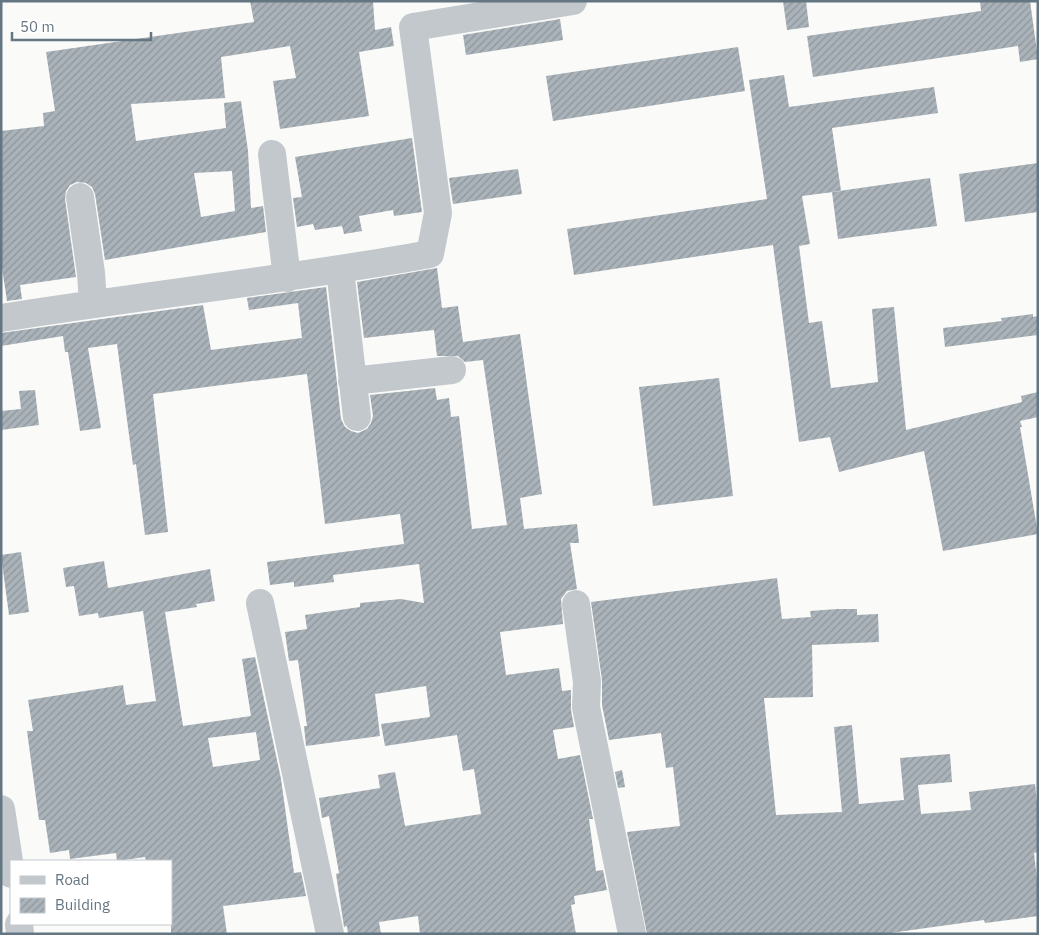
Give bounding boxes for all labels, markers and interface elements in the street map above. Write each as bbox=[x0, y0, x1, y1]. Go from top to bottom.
scale bar bbox=[12, 10, 151, 42]
text: 50 m bbox=[20, 17, 55, 36]
legend bbox=[10, 860, 172, 925]
text: Road bbox=[55, 870, 90, 889]
text: Building bbox=[55, 895, 110, 914]

